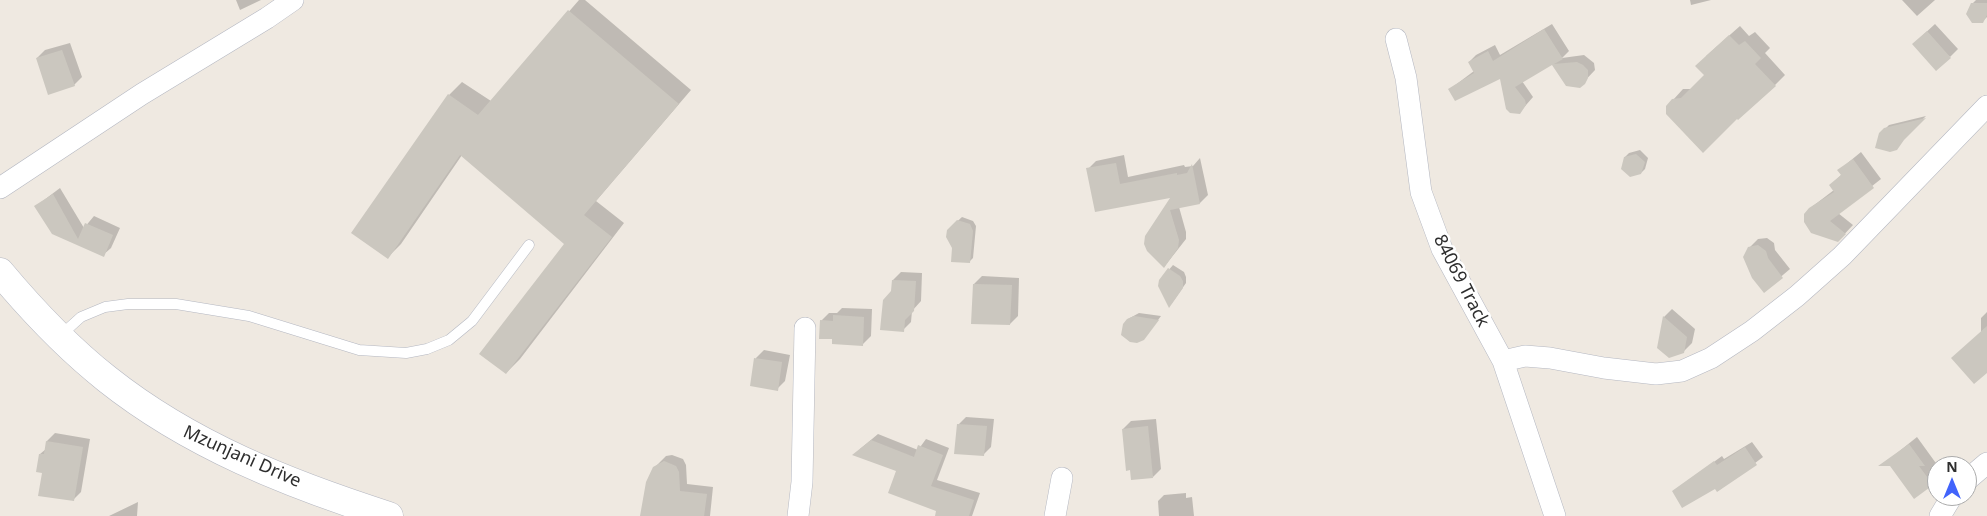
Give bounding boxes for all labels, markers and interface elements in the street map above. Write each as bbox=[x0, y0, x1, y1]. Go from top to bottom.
street label: 84069 Track bbox=[1429, 231, 1493, 331]
street label: Mzunjani Drive bbox=[180, 421, 304, 493]
north arrow bbox=[1927, 456, 1977, 506]
text: N bbox=[1946, 457, 1958, 476]

